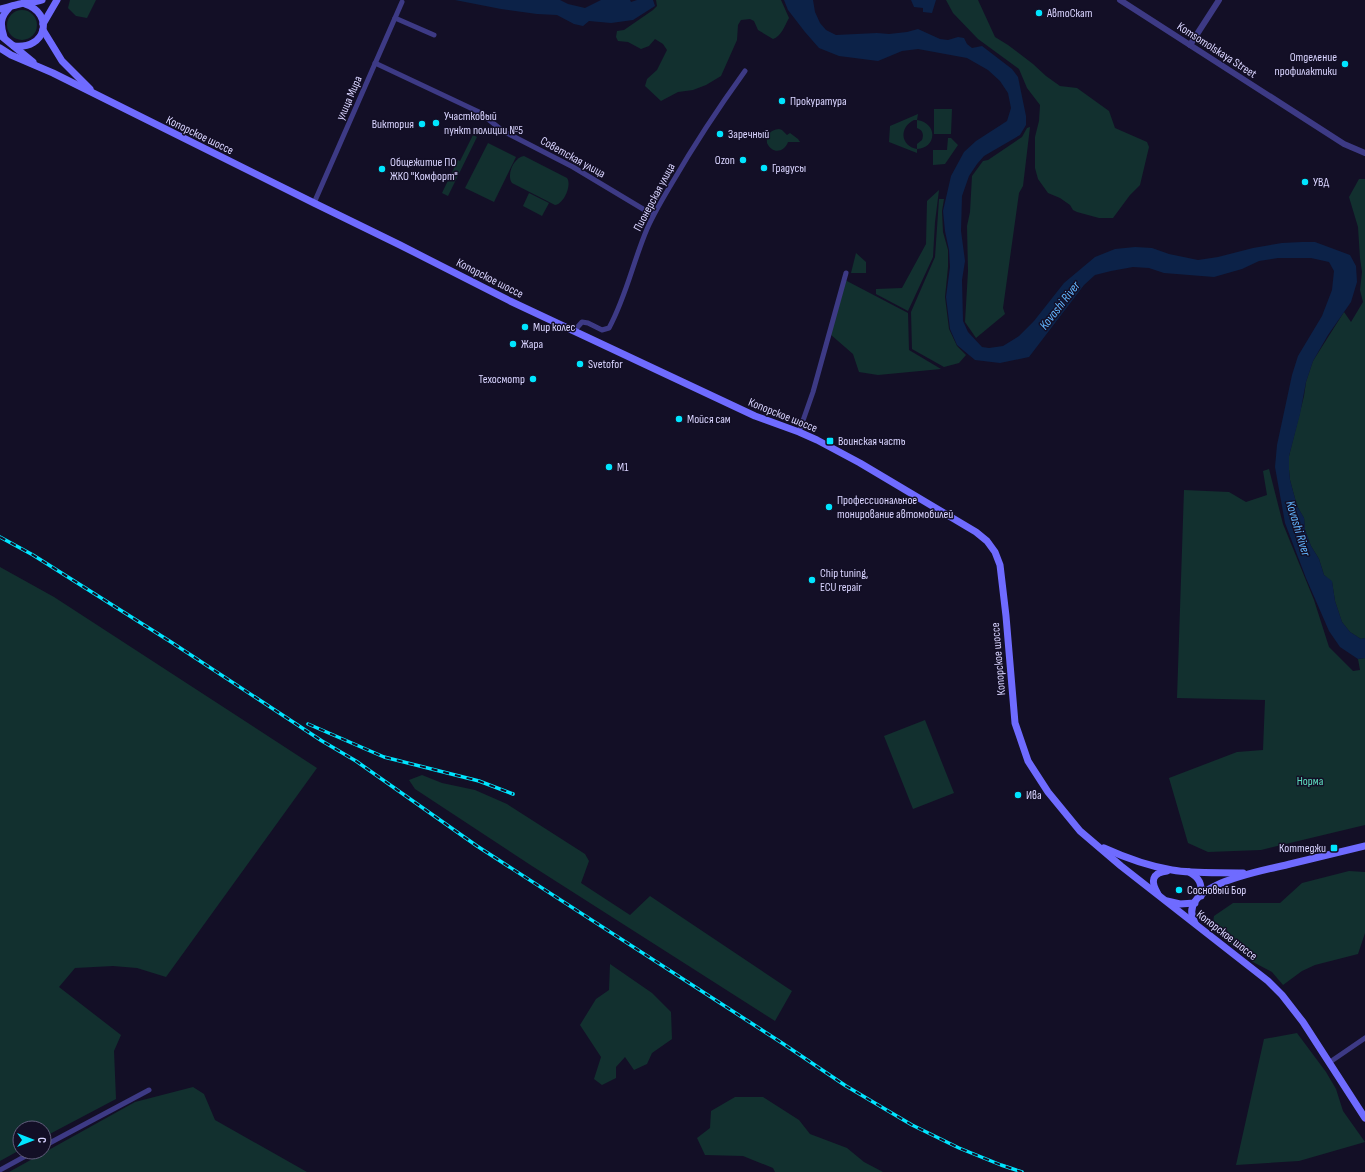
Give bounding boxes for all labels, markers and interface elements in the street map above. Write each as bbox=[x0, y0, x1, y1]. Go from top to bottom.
place label: АвтоСкат bbox=[1046, 6, 1093, 21]
marker: АвтоСкат bbox=[1034, 8, 1044, 18]
street label: Komsomolskaya Street bbox=[1174, 19, 1260, 82]
place label: Отделение профилактики bbox=[1275, 50, 1337, 79]
marker: Отделение профилактики bbox=[1340, 59, 1350, 69]
street label: улица Мира bbox=[333, 73, 366, 123]
place label: Прокуратура bbox=[790, 94, 847, 109]
marker: Прокуратура bbox=[777, 96, 787, 106]
place label: Участковый пункт полиции №5 bbox=[444, 109, 523, 138]
street label: Копорское шоссе bbox=[164, 113, 236, 158]
place label: Виктория bbox=[372, 117, 414, 132]
marker: Участковый пункт полиции №5 bbox=[431, 118, 441, 128]
marker: Виктория bbox=[417, 119, 427, 129]
place label: Заречный bbox=[728, 127, 769, 142]
marker: Заречный bbox=[715, 129, 725, 139]
street label: Советская улица bbox=[538, 133, 608, 182]
place label: Ozon bbox=[715, 153, 735, 168]
place label: Общежитие ПО ЖКО "Комфорт" bbox=[390, 155, 458, 184]
marker: Ozon bbox=[738, 155, 748, 165]
street label: Пионерская улица bbox=[630, 160, 679, 234]
place label: Градусы bbox=[772, 161, 806, 176]
marker: Градусы bbox=[759, 163, 769, 173]
marker: Общежитие ПО ЖКО "Комфорт" bbox=[377, 164, 387, 174]
place label: УВД bbox=[1313, 175, 1329, 190]
marker: УВД bbox=[1300, 177, 1310, 187]
street label: Копорское шоссе bbox=[454, 255, 526, 302]
water label: Kovashi River bbox=[1036, 277, 1084, 333]
place label: Мир колес bbox=[533, 320, 575, 335]
marker: Мир колес bbox=[520, 322, 530, 332]
place label: Жара bbox=[521, 337, 543, 352]
marker: Жара bbox=[508, 339, 518, 349]
place label: Svetofor bbox=[588, 357, 623, 372]
marker: Svetofor bbox=[575, 359, 585, 369]
place label: Техосмотр bbox=[479, 372, 525, 387]
marker: Техосмотр bbox=[528, 374, 538, 384]
street label: Копорское шоссе bbox=[746, 395, 820, 436]
place label: Мойся сам bbox=[687, 412, 731, 427]
marker: Мойся сам bbox=[674, 414, 684, 424]
place label: Воинская часть bbox=[838, 434, 906, 449]
marker: Воинская часть bbox=[825, 436, 835, 446]
place label: М1 bbox=[617, 460, 629, 475]
marker: М1 bbox=[604, 462, 614, 472]
place label: Профессиональное тонирование автомобилей bbox=[837, 493, 953, 522]
water label: Kovashi River bbox=[1282, 499, 1314, 559]
marker: Профессиональное тонирование автомобилей bbox=[824, 502, 834, 512]
place label: Chip tuning, ECU repair bbox=[820, 566, 868, 595]
marker: Chip tuning, ECU repair bbox=[807, 575, 817, 585]
street label: Копорское шоссе bbox=[988, 622, 1009, 696]
park label: Норма bbox=[1297, 774, 1324, 789]
place label: Ива bbox=[1026, 788, 1042, 803]
marker: Ива bbox=[1013, 790, 1023, 800]
place label: Коттеджи bbox=[1279, 841, 1326, 856]
marker: Коттеджи bbox=[1329, 843, 1339, 853]
place label: Сосновый Бор bbox=[1187, 883, 1246, 898]
marker: Сосновый Бор bbox=[1174, 885, 1184, 895]
street label: Копорское шоссе bbox=[1193, 907, 1260, 964]
north arrow bbox=[12, 1120, 52, 1160]
text: С bbox=[35, 1137, 48, 1143]

